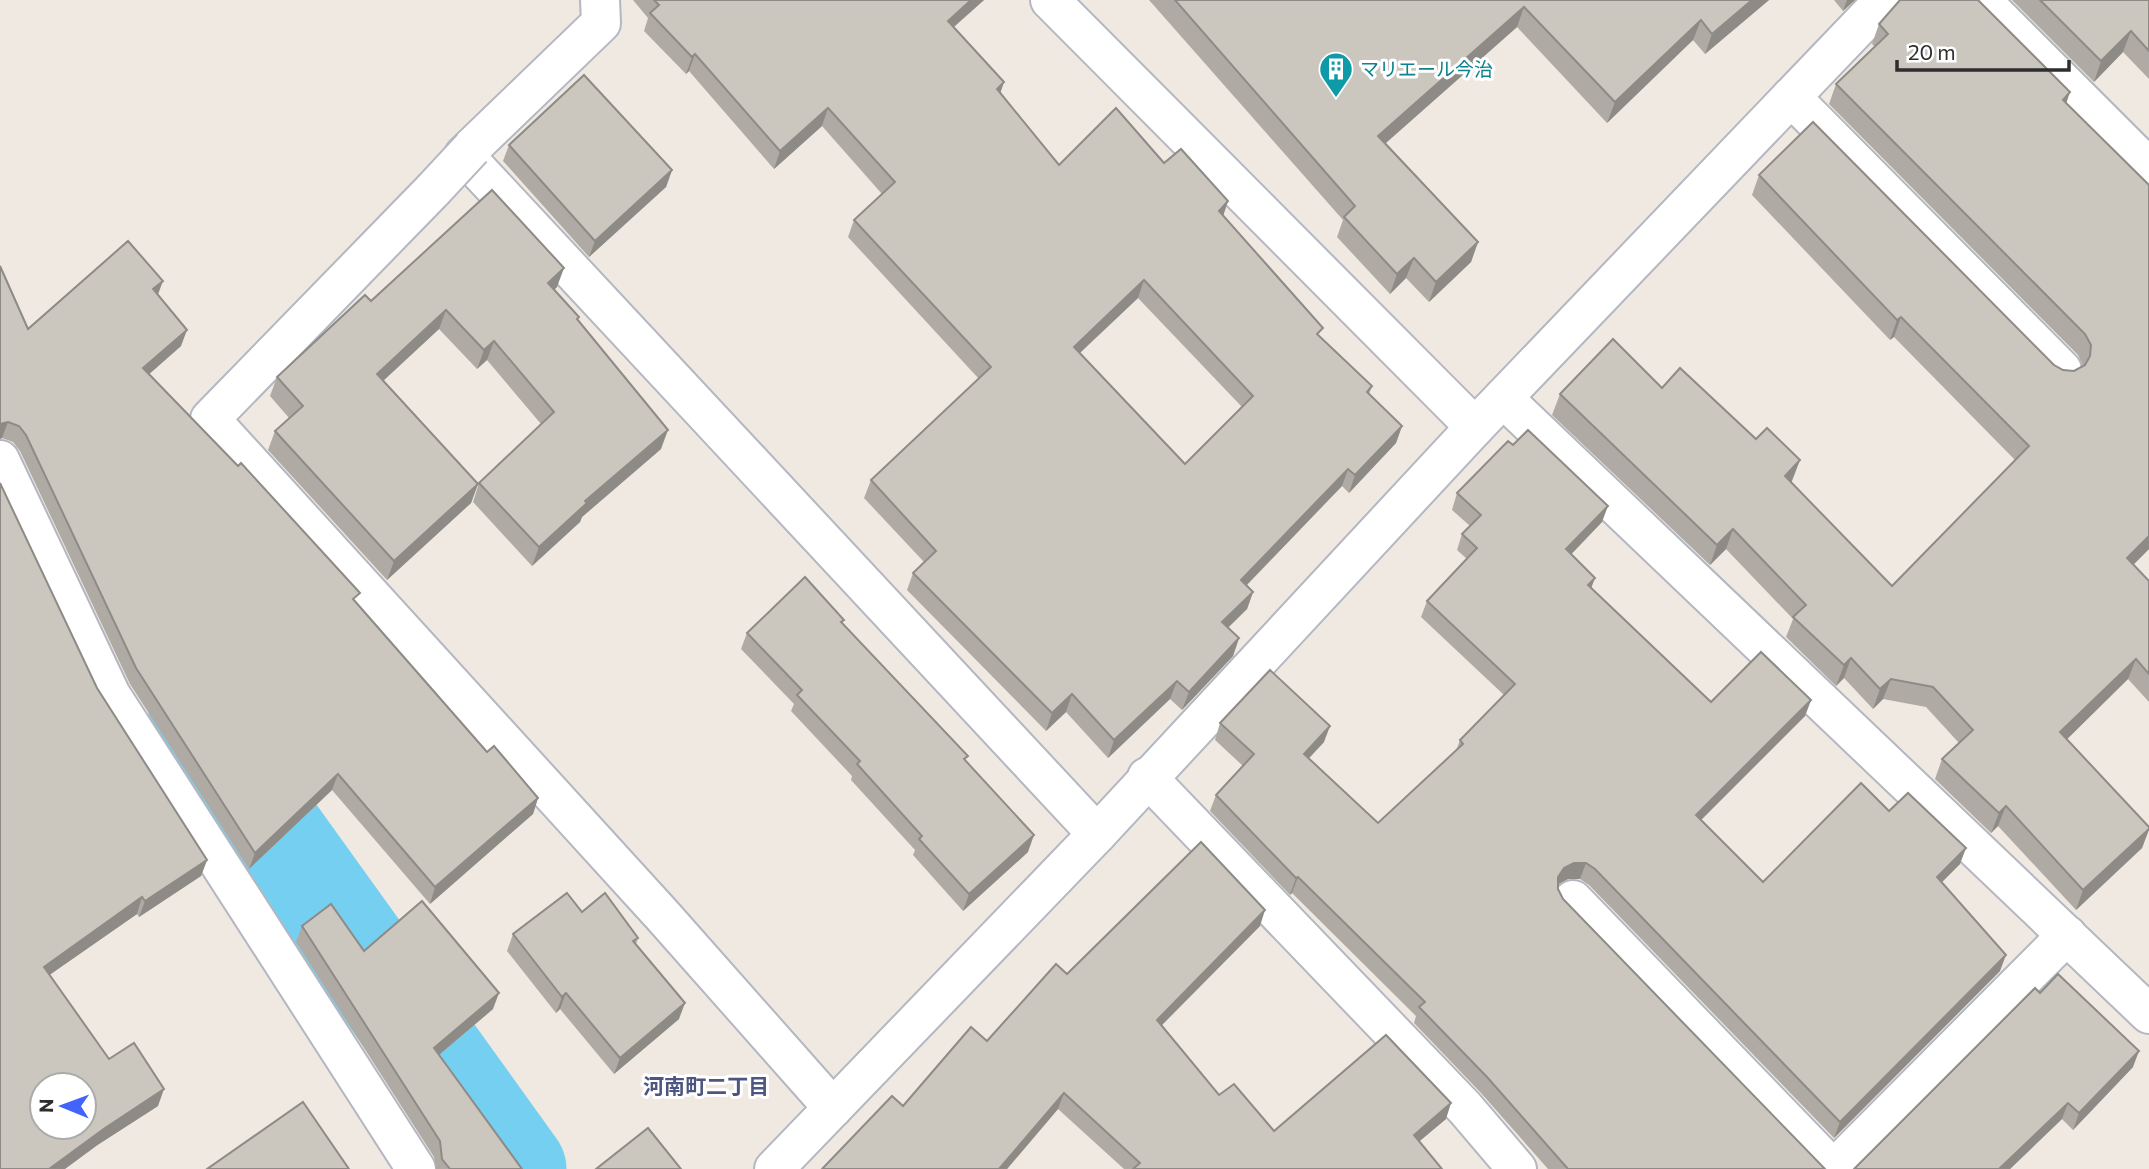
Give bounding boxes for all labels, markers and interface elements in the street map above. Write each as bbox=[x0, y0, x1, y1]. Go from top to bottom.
scale bar bbox=[1897, 28, 2068, 72]
text: 20 m bbox=[1908, 39, 1956, 64]
building icon: マリエール今治 bbox=[1317, 50, 1355, 99]
place label: マリエール今治 bbox=[1360, 57, 1493, 80]
north arrow bbox=[28, 1071, 98, 1141]
district label: 河南町二丁目 bbox=[643, 1073, 769, 1098]
text: N bbox=[34, 1098, 57, 1113]

